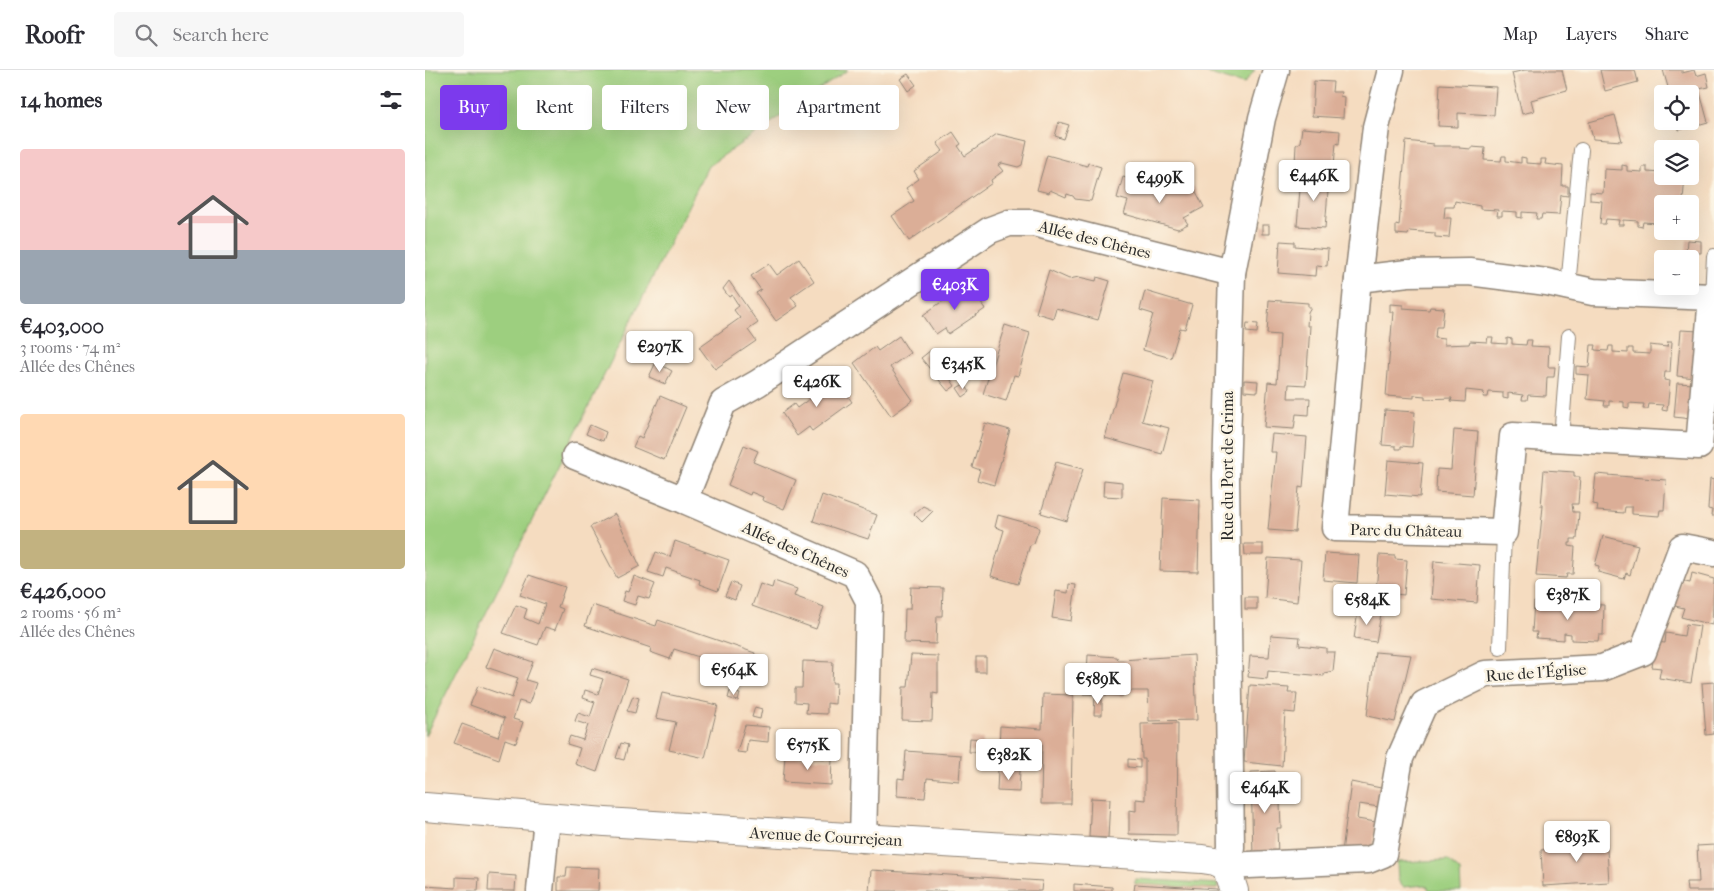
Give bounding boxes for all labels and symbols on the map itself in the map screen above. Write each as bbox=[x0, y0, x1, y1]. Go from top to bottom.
pin: €446K bbox=[1279, 160, 1349, 202]
pin: €499K bbox=[1125, 162, 1195, 204]
street label: Allée des Chênes bbox=[1036, 216, 1153, 263]
pin: €403K bbox=[920, 268, 990, 311]
pin: €297K bbox=[625, 330, 695, 373]
pin: €345K bbox=[928, 348, 998, 390]
pin: €426K bbox=[782, 366, 852, 408]
street label: Rue du Port de Grima bbox=[1218, 391, 1237, 541]
street label: Allée des Chênes bbox=[739, 517, 852, 582]
street label: Parc du Château bbox=[1350, 520, 1462, 541]
pin: €387K bbox=[1533, 578, 1603, 621]
pin: €584K bbox=[1332, 584, 1402, 626]
pin: €564K bbox=[699, 654, 769, 696]
street label: Rue de l'Église bbox=[1485, 659, 1587, 685]
pin: €589K bbox=[1063, 662, 1133, 705]
pin: €575K bbox=[773, 728, 843, 771]
pin: €382K bbox=[974, 738, 1044, 781]
pin: €464K bbox=[1230, 772, 1300, 814]
pin: €893K bbox=[1542, 820, 1612, 863]
street label: Avenue de Courrejean bbox=[748, 823, 904, 850]

